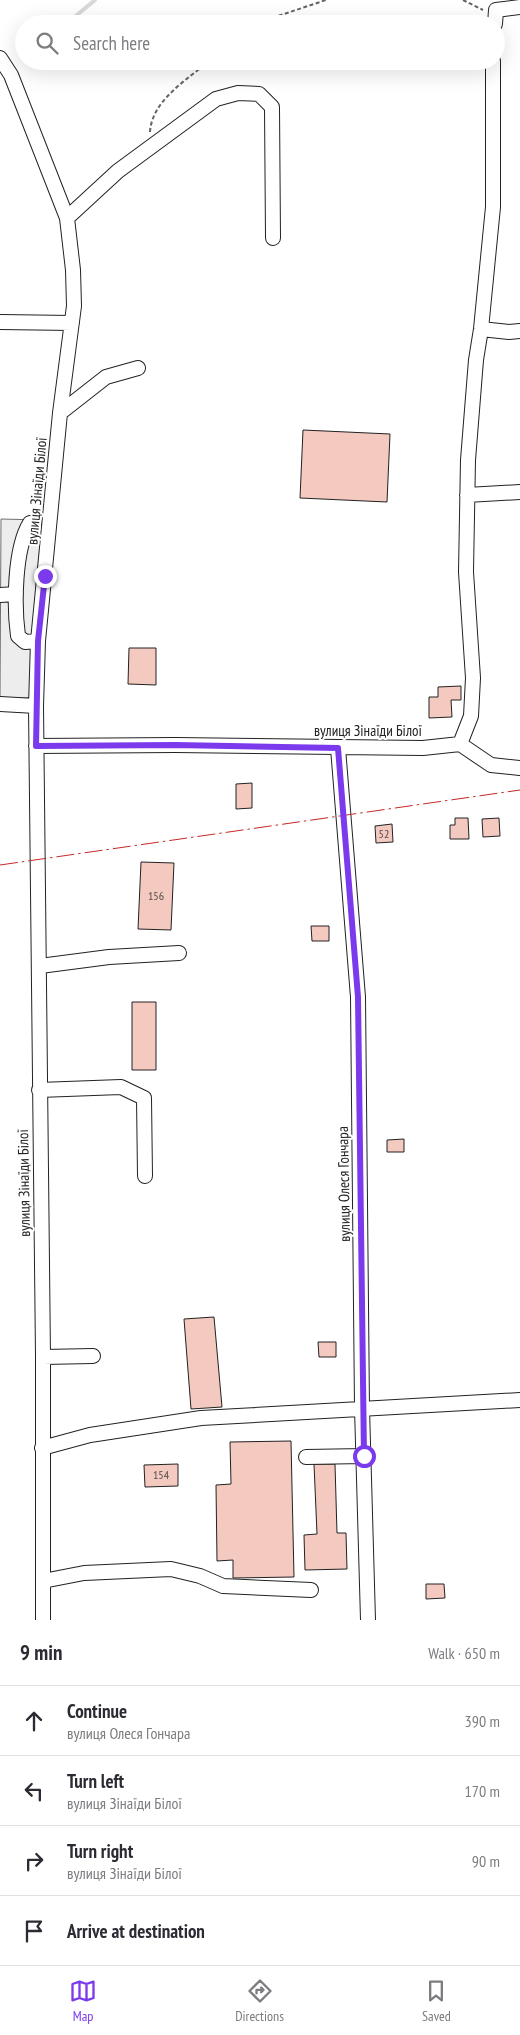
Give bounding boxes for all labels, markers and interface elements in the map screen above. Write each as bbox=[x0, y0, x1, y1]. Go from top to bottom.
search box bbox=[15, 15, 505, 70]
icon: search bbox=[33, 29, 61, 57]
text: Search here bbox=[73, 31, 150, 55]
street label: вулиця Зінаїди Білої bbox=[22, 436, 51, 546]
route end bbox=[34, 565, 57, 588]
street label: вулиця Зінаїди Білої bbox=[314, 721, 422, 740]
house number: 52 bbox=[379, 826, 389, 841]
house number: 156 bbox=[148, 888, 164, 903]
street label: вулиця Олеся Гончара bbox=[333, 1126, 354, 1242]
street label: вулиця Зінаїди Білої bbox=[13, 1128, 34, 1237]
route start bbox=[353, 1445, 376, 1468]
house number: 154 bbox=[153, 1467, 170, 1482]
text: 9 min bbox=[20, 1639, 62, 1666]
text: Walk · 650 m bbox=[428, 1643, 500, 1663]
text: Continue bbox=[67, 1699, 127, 1723]
icon: ahead bbox=[20, 1707, 48, 1735]
text: 390 m bbox=[465, 1711, 500, 1731]
text: вулиця Олеся Гончара bbox=[67, 1723, 190, 1743]
text: Turn left bbox=[67, 1769, 124, 1793]
icon: left bbox=[20, 1777, 48, 1805]
text: 170 m bbox=[465, 1781, 500, 1801]
text: вулиця Зінаїди Білої bbox=[67, 1793, 182, 1813]
text: Turn right bbox=[67, 1839, 133, 1863]
icon: right bbox=[20, 1847, 48, 1875]
text: 90 m bbox=[472, 1851, 500, 1871]
text: вулиця Зінаїди Білої bbox=[67, 1863, 182, 1883]
icon: arrive bbox=[20, 1917, 48, 1945]
text: Arrive at destination bbox=[67, 1919, 205, 1943]
tab: Map bbox=[69, 1977, 97, 2025]
tab: Directions bbox=[235, 1977, 284, 2025]
tab: Saved bbox=[422, 1977, 451, 2025]

